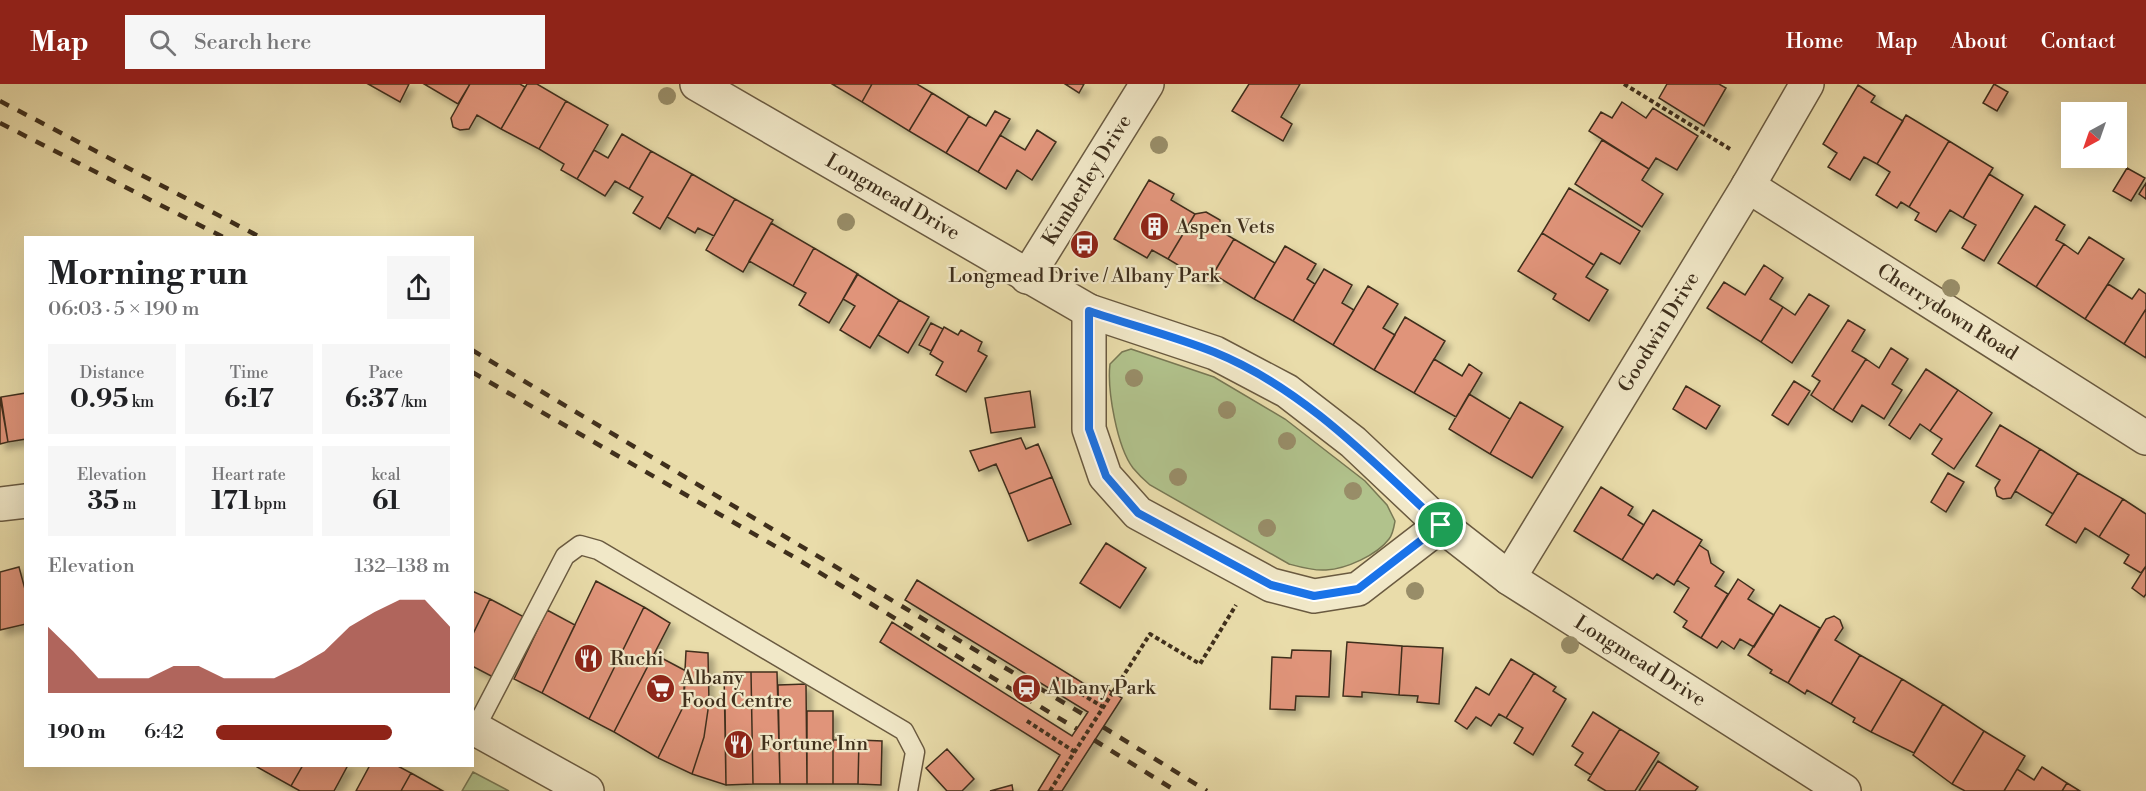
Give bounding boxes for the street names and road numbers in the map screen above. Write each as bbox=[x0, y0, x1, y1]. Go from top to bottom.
street label: Kimberley Drive bbox=[1037, 110, 1137, 250]
street label: Longmead Drive bbox=[821, 149, 964, 246]
street label: Cherrydown Road bbox=[1872, 258, 2023, 367]
street label: Goodwin Drive bbox=[1613, 267, 1705, 397]
street label: Longmead Drive bbox=[1570, 610, 1710, 712]

